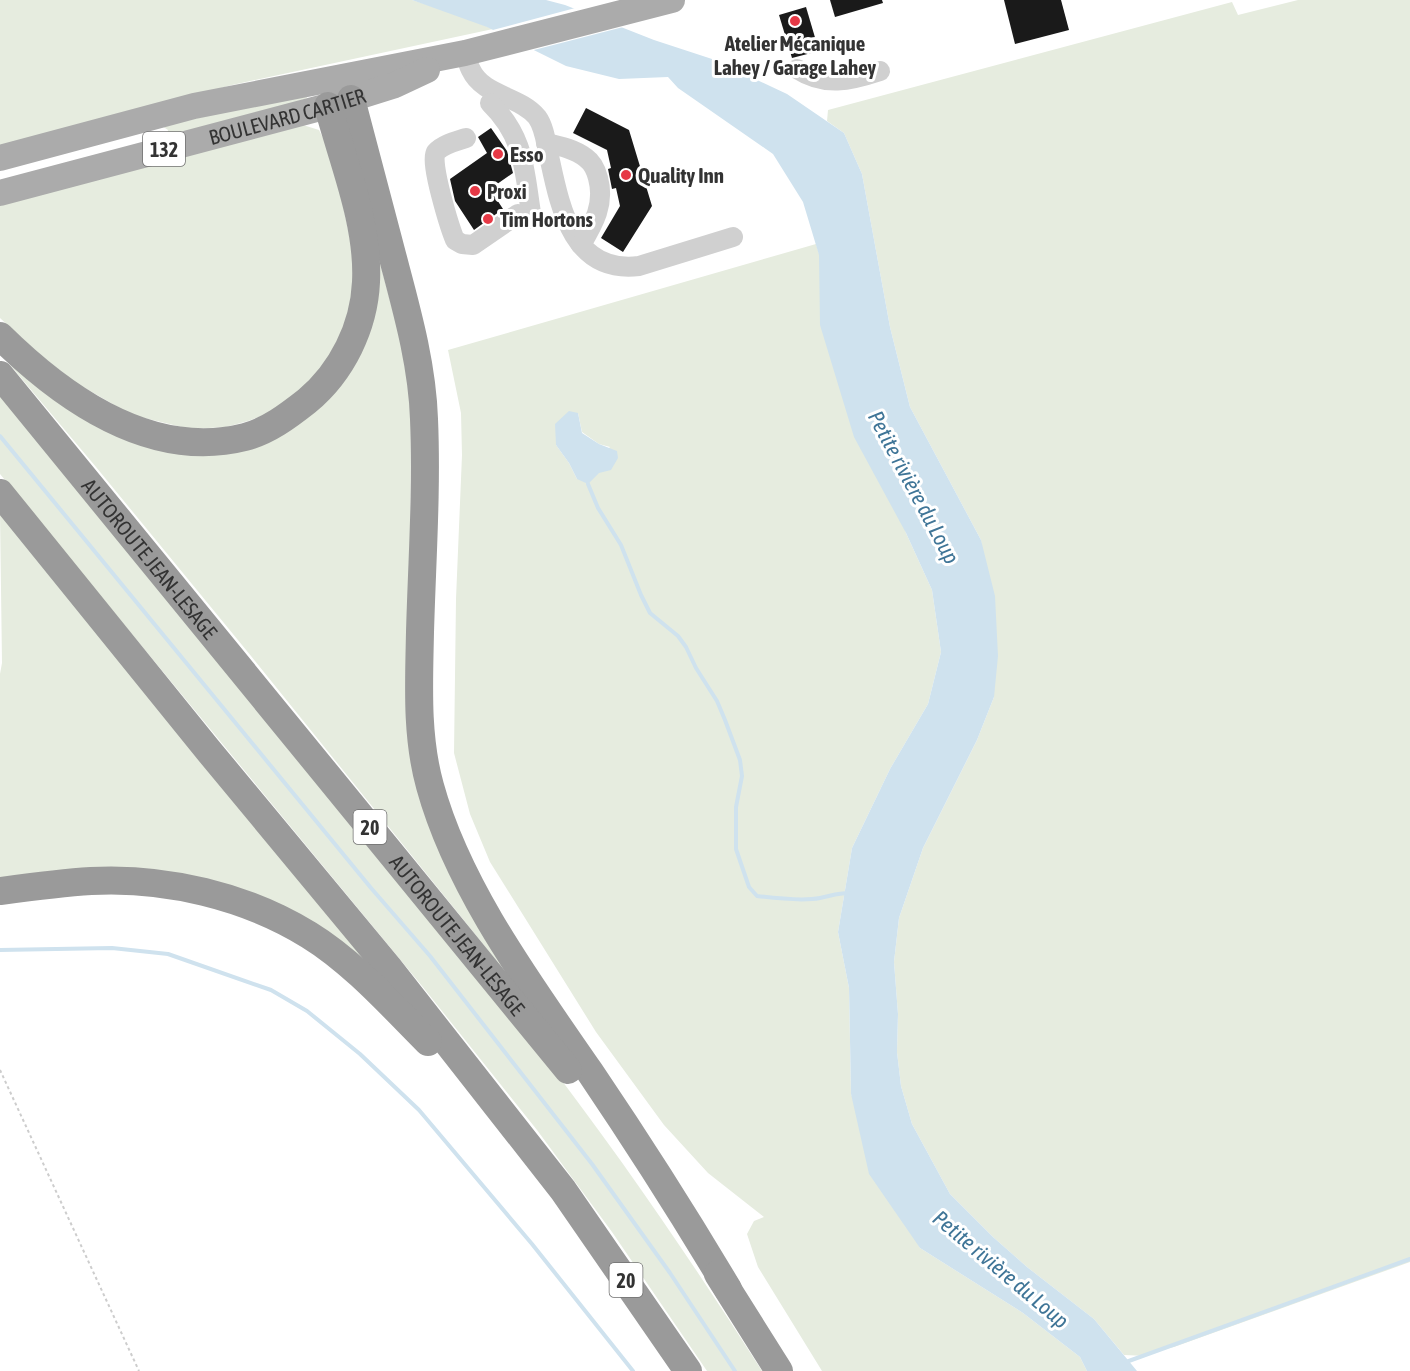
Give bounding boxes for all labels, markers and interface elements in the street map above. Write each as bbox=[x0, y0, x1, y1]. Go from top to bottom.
marker: Atelier Mécanique Lahey / Garage Lahey bbox=[788, 14, 802, 28]
place label: Atelier Mécanique Lahey / Garage Lahey bbox=[714, 31, 877, 79]
street label: BOULEVARD CARTIER bbox=[206, 83, 369, 149]
road number: 132 bbox=[143, 132, 185, 166]
place label: Esso bbox=[510, 142, 544, 166]
marker: Esso bbox=[491, 147, 505, 161]
place label: Quality Inn bbox=[638, 163, 724, 187]
marker: Quality Inn bbox=[619, 168, 633, 182]
place label: Proxi bbox=[487, 179, 526, 203]
marker: Proxi bbox=[468, 184, 482, 198]
place label: Tim Hortons bbox=[500, 207, 594, 231]
marker: Tim Hortons bbox=[481, 212, 495, 226]
water label: Petite rivière du Loup bbox=[863, 406, 965, 568]
street label: AUTOROUTE JEAN-LESAGE bbox=[77, 474, 222, 643]
road number: 20 bbox=[354, 810, 386, 844]
street label: AUTOROUTE JEAN-LESAGE bbox=[385, 850, 530, 1020]
water label: Petite rivière du Loup bbox=[928, 1205, 1074, 1333]
road number: 20 bbox=[610, 1263, 642, 1297]

